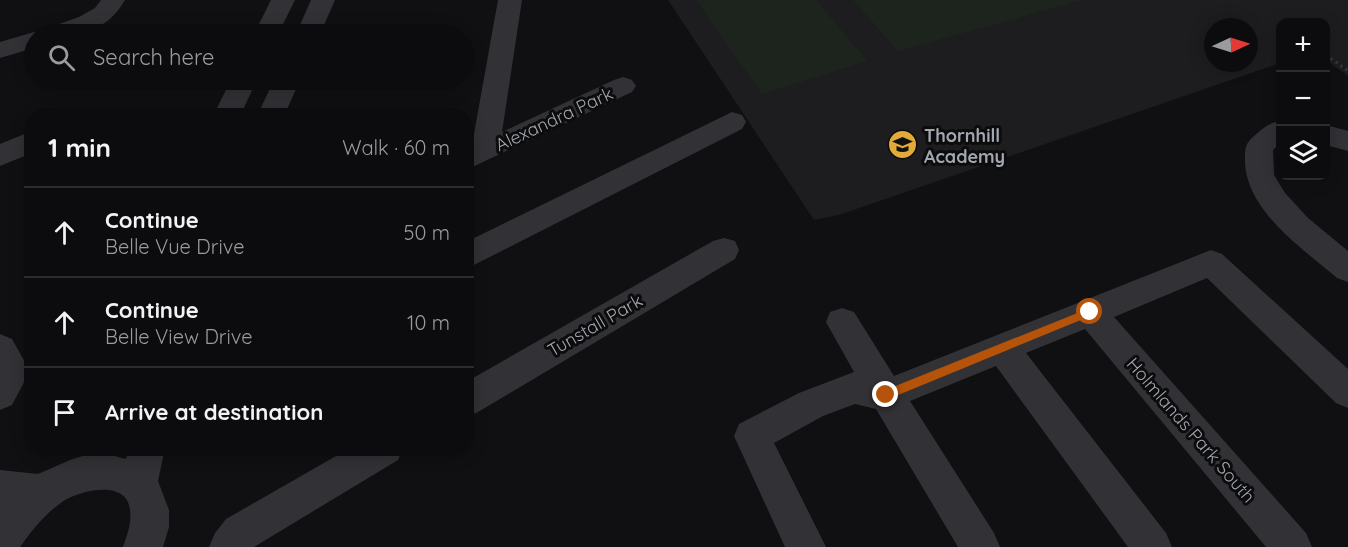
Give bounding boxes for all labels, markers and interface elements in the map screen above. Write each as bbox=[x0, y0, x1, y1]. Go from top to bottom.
north arrow bbox=[1204, 18, 1258, 72]
map controls bbox=[1276, 18, 1330, 180]
button: + bbox=[1276, 18, 1330, 72]
search box bbox=[24, 24, 474, 90]
icon: search bbox=[45, 41, 78, 74]
text: Search here bbox=[93, 43, 214, 71]
button: − bbox=[1276, 72, 1330, 126]
street label: Alexandra Park bbox=[491, 82, 617, 156]
place label: Thornhill Academy bbox=[924, 124, 1005, 168]
button: layers bbox=[1276, 126, 1330, 180]
school or university icon: Thornhill Academy bbox=[887, 129, 919, 161]
text: 1 min bbox=[48, 131, 111, 164]
text: Walk · 60 m bbox=[342, 135, 450, 160]
text: Continue bbox=[105, 206, 199, 234]
icon: ahead bbox=[48, 216, 81, 249]
text: 50 m bbox=[404, 220, 450, 245]
text: Belle Vue Drive bbox=[105, 234, 244, 259]
street label: Tunstall Park bbox=[543, 289, 647, 361]
text: Continue bbox=[105, 296, 199, 324]
route start bbox=[1076, 298, 1102, 324]
icon: ahead bbox=[48, 306, 81, 339]
text: 10 m bbox=[407, 310, 450, 335]
text: Belle View Drive bbox=[105, 324, 253, 349]
street label: Holmlands Park South bbox=[1122, 353, 1260, 507]
route end bbox=[872, 381, 898, 407]
icon: arrive bbox=[48, 396, 81, 429]
text: Arrive at destination bbox=[105, 398, 323, 426]

